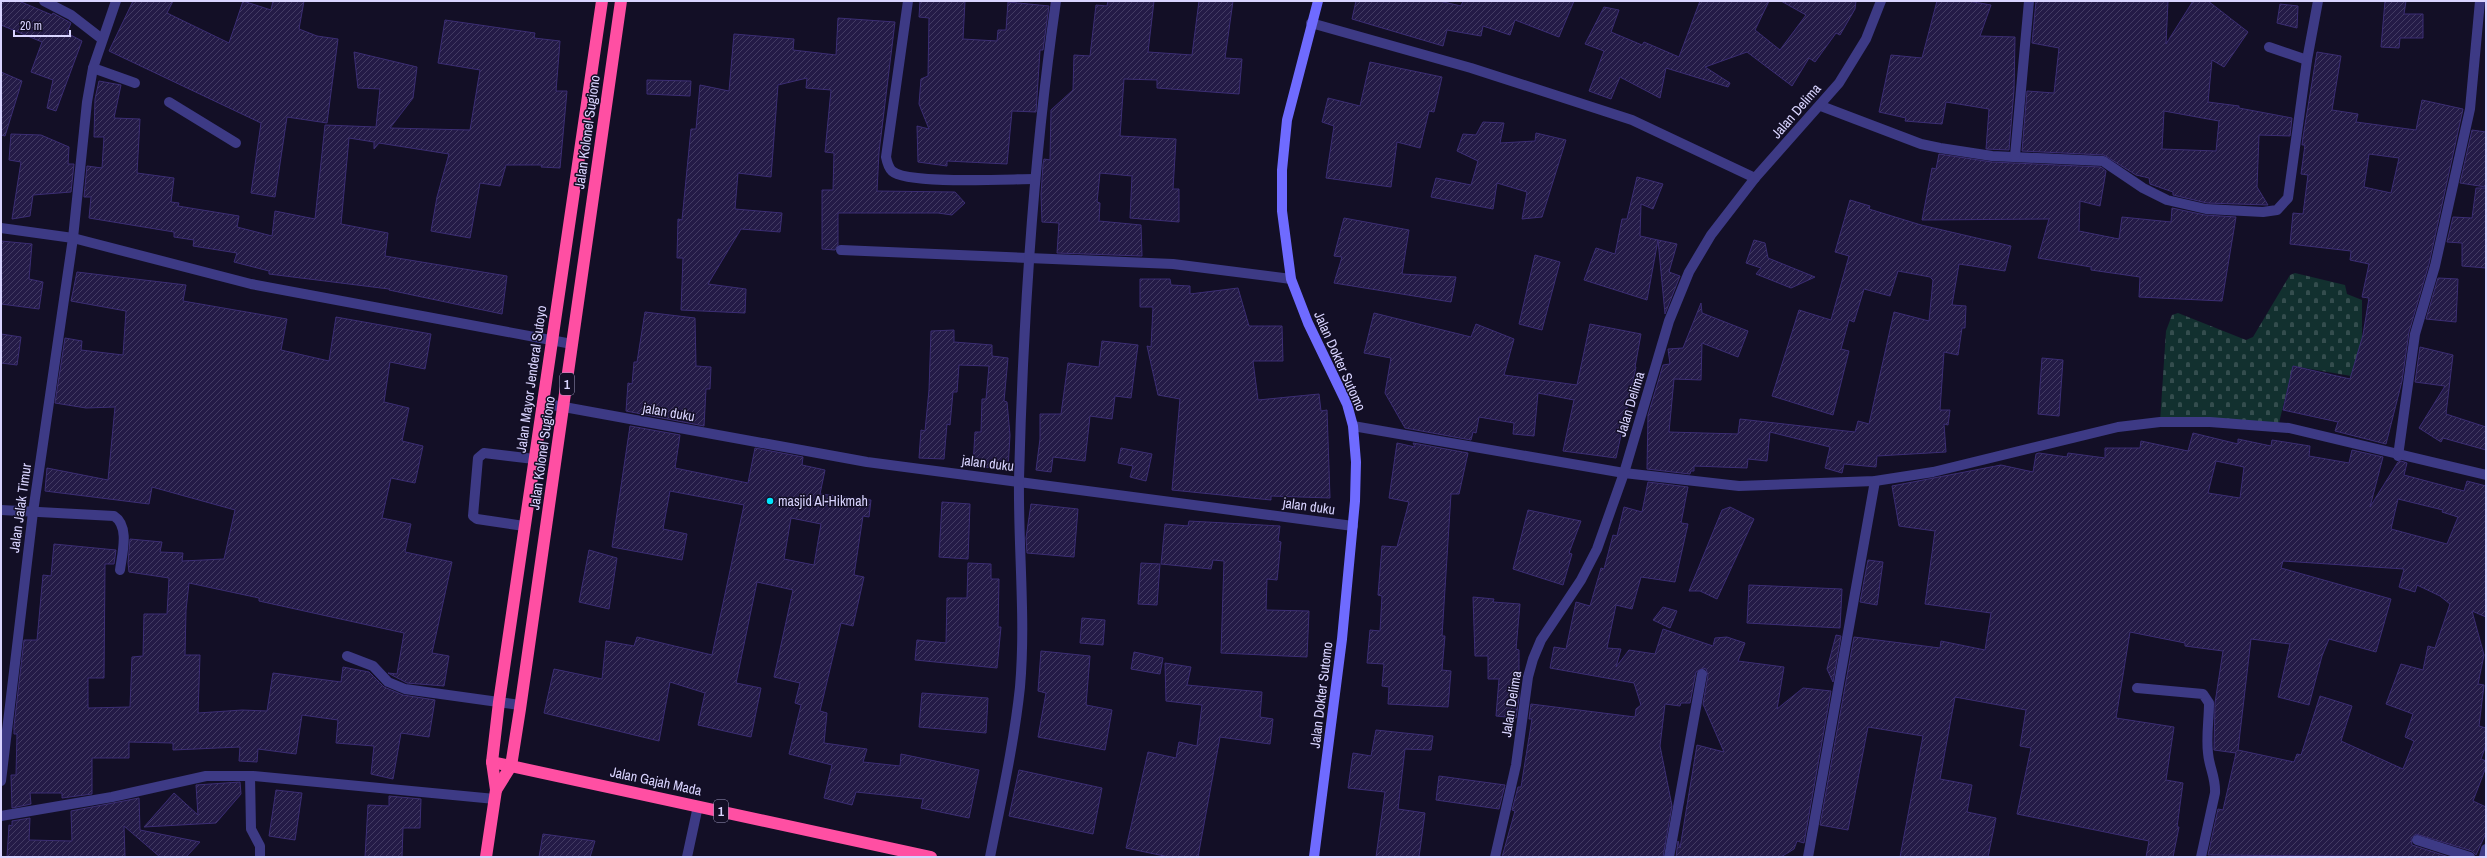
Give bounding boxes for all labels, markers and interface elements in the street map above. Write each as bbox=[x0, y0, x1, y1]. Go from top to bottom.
scale bar bbox=[14, 12, 70, 38]
text: 20 m bbox=[20, 18, 42, 34]
street label: Jalan Kolonel Sugiono bbox=[570, 74, 604, 190]
street label: Jalan Delima bbox=[1767, 79, 1825, 142]
street label: Jalan Mayor Jenderal Sutoyo bbox=[512, 304, 550, 454]
street label: Jalan Dokter Sutomo bbox=[1310, 308, 1370, 414]
street label: Jalan Delima bbox=[1612, 369, 1649, 439]
road number: 1 bbox=[560, 373, 574, 395]
street label: Jalan Kolonel Sugiono bbox=[525, 395, 559, 511]
street label: jalan duku bbox=[641, 398, 696, 425]
street label: jalan duku bbox=[960, 451, 1015, 475]
street label: Jalan Jalak Timur bbox=[5, 462, 35, 554]
place label: masjid Al-Hikmah bbox=[778, 492, 868, 510]
street label: jalan duku bbox=[1281, 493, 1336, 519]
marker: masjid Al-Hikmah bbox=[765, 496, 775, 506]
street label: Jalan Dokter Sutomo bbox=[1306, 641, 1336, 749]
street label: Jalan Delima bbox=[1497, 669, 1525, 738]
street label: Jalan Gajah Mada bbox=[609, 763, 704, 800]
road number: 1 bbox=[714, 800, 728, 822]

